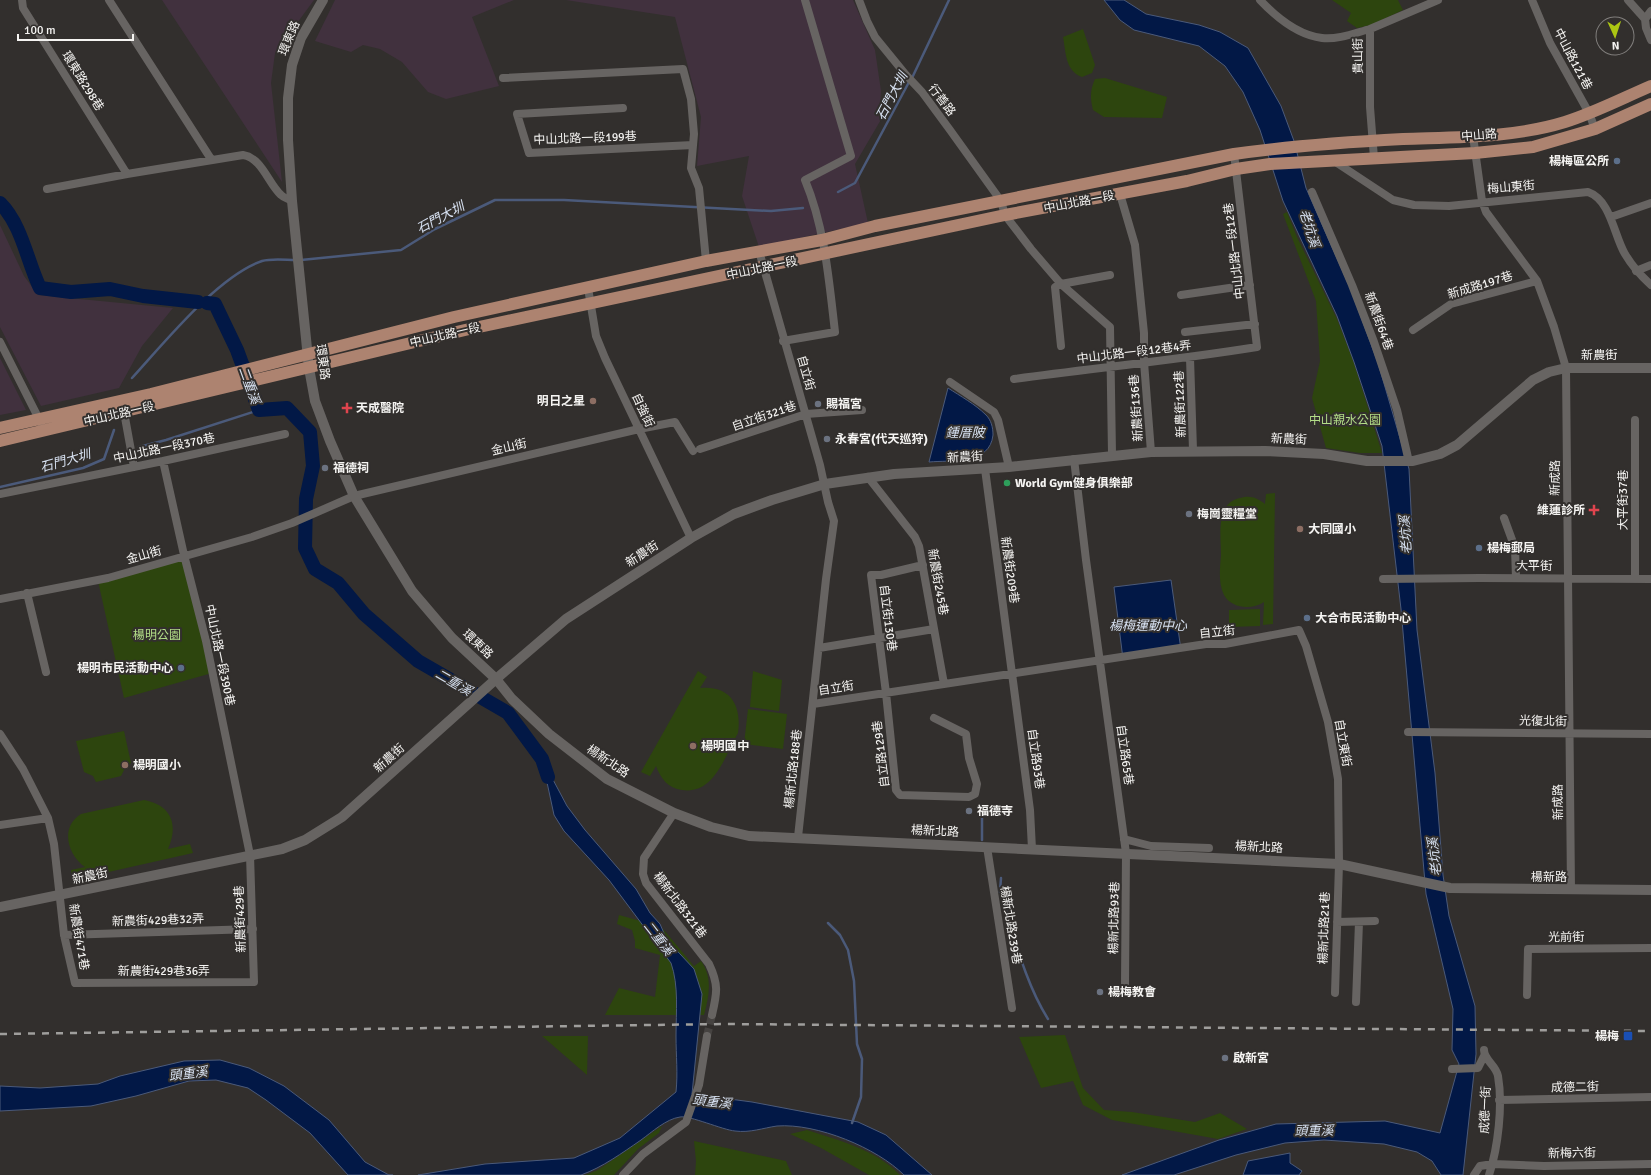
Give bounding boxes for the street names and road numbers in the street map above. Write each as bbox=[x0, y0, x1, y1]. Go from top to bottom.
street label: 環東路 bbox=[276, 19, 303, 58]
street label: 中山路121巷 bbox=[1550, 26, 1595, 93]
street label: 貴山街 bbox=[1351, 38, 1366, 74]
street label: 環東路298巷 bbox=[58, 49, 107, 114]
street label: 行善路 bbox=[925, 81, 958, 119]
street label: 中山路 bbox=[1460, 126, 1498, 145]
street label: 中山北路一段199巷 bbox=[533, 129, 637, 148]
street label: 梅山東街 bbox=[1486, 178, 1536, 197]
street label: 中山北路一段 bbox=[1042, 188, 1116, 217]
street label: 中山北路一段12巷 bbox=[1221, 202, 1248, 300]
street label: 中山北路一段 bbox=[725, 254, 799, 283]
street label: 新成路197巷 bbox=[1446, 268, 1515, 303]
street label: 新農街64巷 bbox=[1361, 290, 1396, 352]
street label: 中山北路一段 bbox=[408, 320, 482, 351]
street label: 中山北路一段12巷4弄 bbox=[1076, 338, 1192, 367]
street label: 環東路 bbox=[313, 343, 332, 381]
street label: 新農街 bbox=[1581, 348, 1617, 363]
street label: 自立街 bbox=[793, 354, 818, 393]
street label: 新農街122巷 bbox=[1172, 370, 1189, 438]
street label: 新農街136巷 bbox=[1127, 374, 1146, 442]
street label: 自強街 bbox=[628, 391, 657, 430]
street label: 自立街321巷 bbox=[730, 398, 798, 435]
street label: 中山北路一段 bbox=[82, 399, 156, 430]
street label: 中山北路一段370巷 bbox=[112, 430, 216, 467]
street label: 新農街 bbox=[1271, 431, 1307, 448]
street label: 金山街 bbox=[490, 436, 528, 459]
street label: 新農街 bbox=[947, 449, 983, 466]
street label: 新成路 bbox=[1548, 460, 1563, 496]
street label: 大平街37巷 bbox=[1616, 470, 1631, 530]
street label: 新農街209巷 bbox=[997, 536, 1022, 605]
street label: 新農街 bbox=[623, 538, 661, 571]
street label: 金山街 bbox=[125, 543, 164, 568]
street label: 新農街245巷 bbox=[924, 548, 951, 617]
street label: 大平街 bbox=[1516, 559, 1552, 574]
street label: 自立街130巷 bbox=[876, 584, 899, 652]
street label: 中山北路一段390巷 bbox=[201, 603, 238, 707]
street label: 自立街 bbox=[1198, 623, 1236, 642]
street label: 環東路 bbox=[459, 627, 496, 662]
street label: 自立街 bbox=[817, 678, 855, 699]
street label: 光復北街 bbox=[1519, 714, 1567, 729]
street label: 自立東街 bbox=[1331, 718, 1354, 768]
street label: 自立路129巷 bbox=[870, 720, 893, 788]
street label: 自立路65巷 bbox=[1113, 724, 1136, 786]
street label: 自立路93巷 bbox=[1024, 728, 1047, 790]
street label: 楊新北路188巷 bbox=[782, 729, 805, 809]
street label: 新農街 bbox=[371, 741, 408, 776]
street label: 楊新北路 bbox=[584, 742, 632, 781]
street label: 新成路 bbox=[1551, 784, 1566, 820]
street label: 楊新北路 bbox=[911, 823, 959, 840]
street label: 楊新北路 bbox=[1235, 839, 1283, 856]
street label: 新農街 bbox=[71, 865, 109, 888]
street label: 楊新北路321巷 bbox=[650, 869, 709, 942]
street label: 楊新路 bbox=[1531, 870, 1567, 885]
street label: 楊新北路93巷 bbox=[1106, 881, 1123, 955]
street label: 新農街429巷 bbox=[232, 885, 249, 953]
street label: 楊新北路239巷 bbox=[997, 885, 1024, 965]
street label: 楊新北路21巷 bbox=[1316, 891, 1333, 965]
street label: 新農街471巷 bbox=[65, 903, 92, 972]
street label: 新農街429巷32弄 bbox=[112, 911, 204, 930]
street label: 光前街 bbox=[1548, 930, 1584, 945]
street label: 新農街429巷36弄 bbox=[118, 964, 210, 979]
street label: 成德二街 bbox=[1551, 1080, 1599, 1095]
street label: 成德一街 bbox=[1477, 1086, 1494, 1134]
street label: 新梅六街 bbox=[1548, 1146, 1596, 1161]

